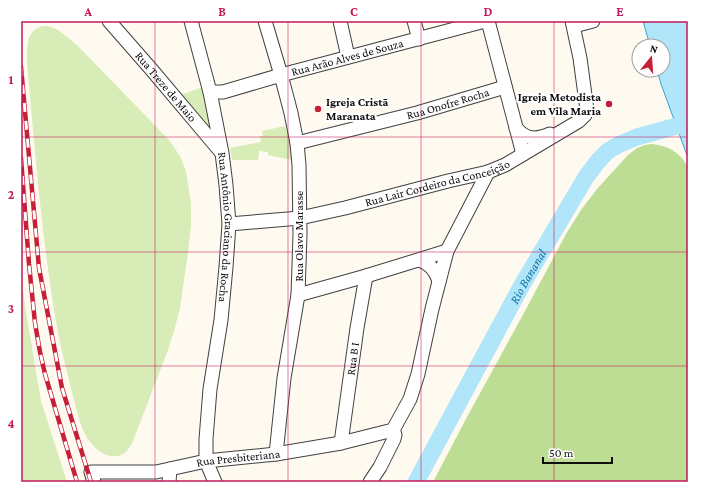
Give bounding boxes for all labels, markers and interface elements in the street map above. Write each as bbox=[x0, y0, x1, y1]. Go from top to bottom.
text: A bbox=[83, 4, 92, 19]
text: B bbox=[218, 4, 226, 19]
text: C bbox=[350, 4, 358, 19]
text: D bbox=[484, 4, 493, 19]
text: E bbox=[616, 4, 624, 19]
street label: Rua Arão Alves de Souza bbox=[290, 36, 405, 79]
north arrow bbox=[631, 38, 671, 78]
text: N bbox=[649, 42, 660, 55]
street label: Rua Treze de Maio bbox=[132, 49, 200, 125]
text: 1 bbox=[9, 72, 14, 87]
street label: Rua Onofre Rocha bbox=[405, 85, 491, 122]
place label: Igreja Metodista em Vila Maria bbox=[518, 90, 601, 118]
place label: Igreja Cristã Maranata bbox=[326, 95, 388, 123]
marker: Igreja Metodista em Vila Maria bbox=[604, 99, 614, 109]
marker: Igreja Cristã Maranata bbox=[313, 104, 323, 114]
street label: Rua Antônio Graciano da Rocha bbox=[215, 151, 236, 303]
street label: Rua Lair Cordeiro da Conceição bbox=[364, 157, 512, 209]
text: 2 bbox=[8, 187, 15, 202]
street label: Rua Olavo Marasse bbox=[292, 191, 306, 281]
water label: Rio Bananal bbox=[506, 246, 550, 306]
text: 3 bbox=[8, 301, 14, 316]
street label: Rua B I bbox=[343, 341, 362, 376]
text: 4 bbox=[7, 416, 15, 431]
scale bar bbox=[543, 439, 612, 465]
street label: Rua Presbiteriana bbox=[195, 446, 282, 470]
text: 50 m bbox=[549, 446, 574, 460]

